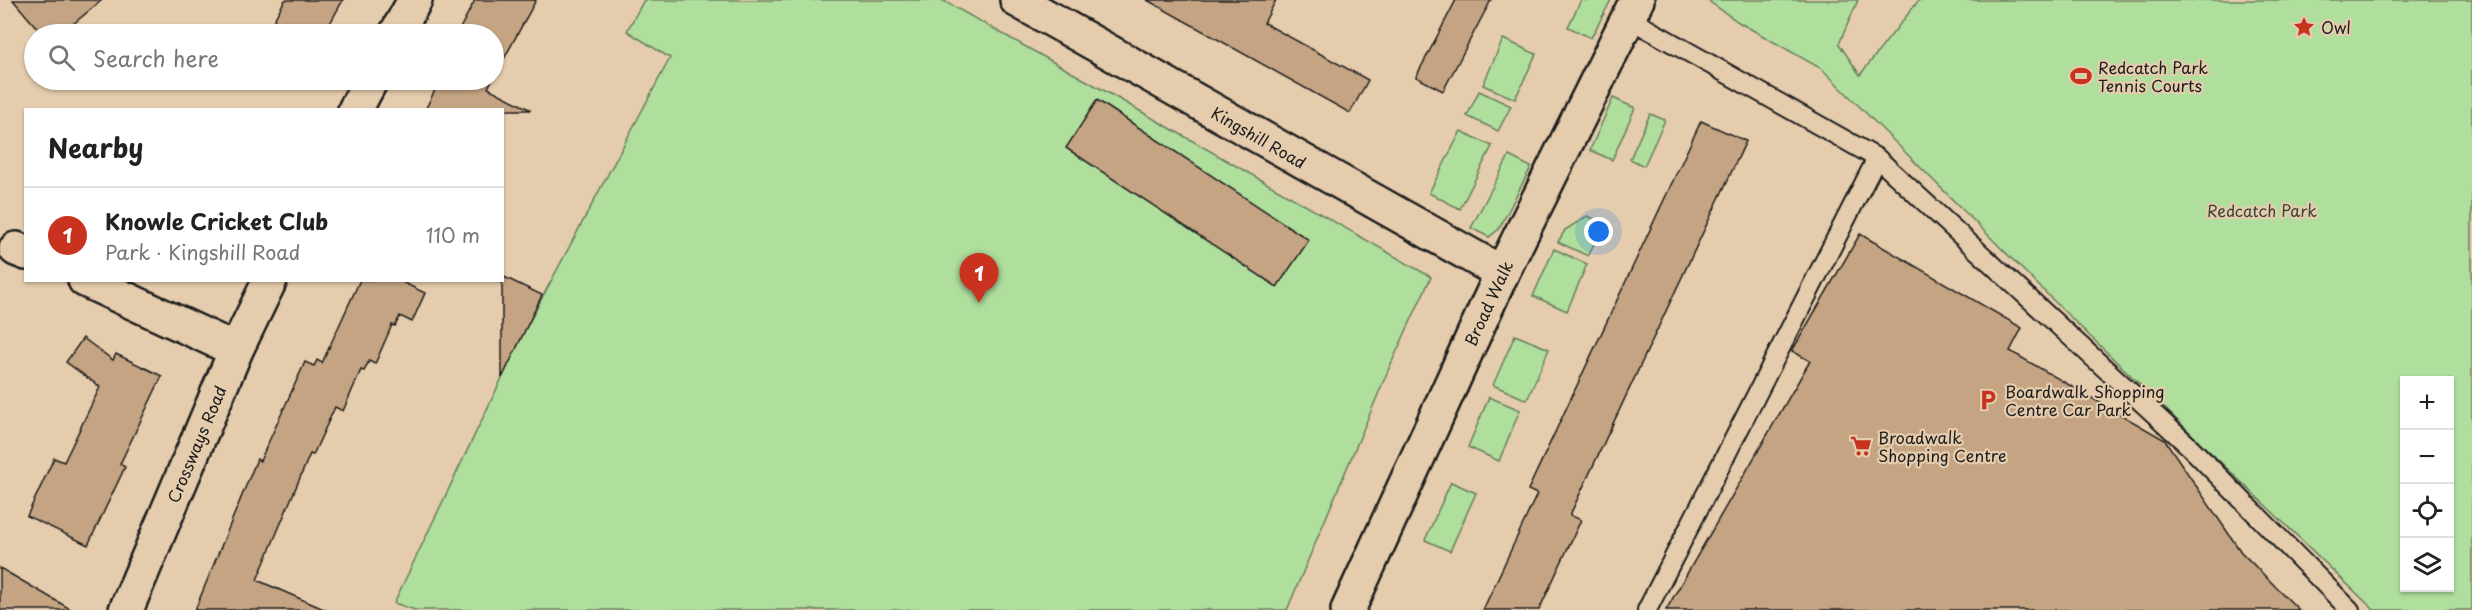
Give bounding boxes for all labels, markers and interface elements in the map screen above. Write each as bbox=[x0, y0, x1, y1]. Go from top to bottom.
place icon: Owl bbox=[2292, 15, 2316, 39]
place label: Owl bbox=[2321, 15, 2351, 39]
search box bbox=[24, 24, 504, 90]
icon: search bbox=[45, 41, 78, 74]
text: Search here bbox=[93, 41, 219, 74]
place label: Redcatch Park Tennis Courts bbox=[2098, 55, 2208, 97]
sports icon: Redcatch Park Tennis Courts bbox=[2069, 64, 2093, 88]
street label: Kingshill Road bbox=[1207, 100, 1311, 174]
text: Nearby bbox=[48, 128, 143, 167]
park label: Redcatch Park bbox=[2207, 198, 2317, 222]
text: Knowle Cricket Club bbox=[105, 204, 328, 237]
your location bbox=[1584, 217, 1613, 246]
text: 1 bbox=[63, 220, 72, 250]
text: 110 m bbox=[426, 220, 480, 250]
text: Park · Kingshill Road bbox=[105, 237, 300, 267]
pin: 1 bbox=[960, 254, 998, 303]
street label: Broad Walk bbox=[1458, 256, 1518, 350]
map controls bbox=[2400, 376, 2454, 592]
button: + bbox=[2400, 376, 2454, 430]
place label: Boardwalk Shopping Centre Car Park bbox=[2005, 379, 2164, 421]
street label: Crossways Road bbox=[161, 382, 231, 506]
parking icon: Boardwalk Shopping Centre Car Park bbox=[1976, 388, 2000, 412]
place label: Broadwalk Shopping Centre bbox=[1878, 425, 2006, 467]
button: − bbox=[2400, 430, 2454, 484]
supermarket icon: Broadwalk Shopping Centre bbox=[1849, 434, 1873, 458]
button: locate bbox=[2400, 484, 2454, 538]
button: layers bbox=[2400, 538, 2454, 592]

